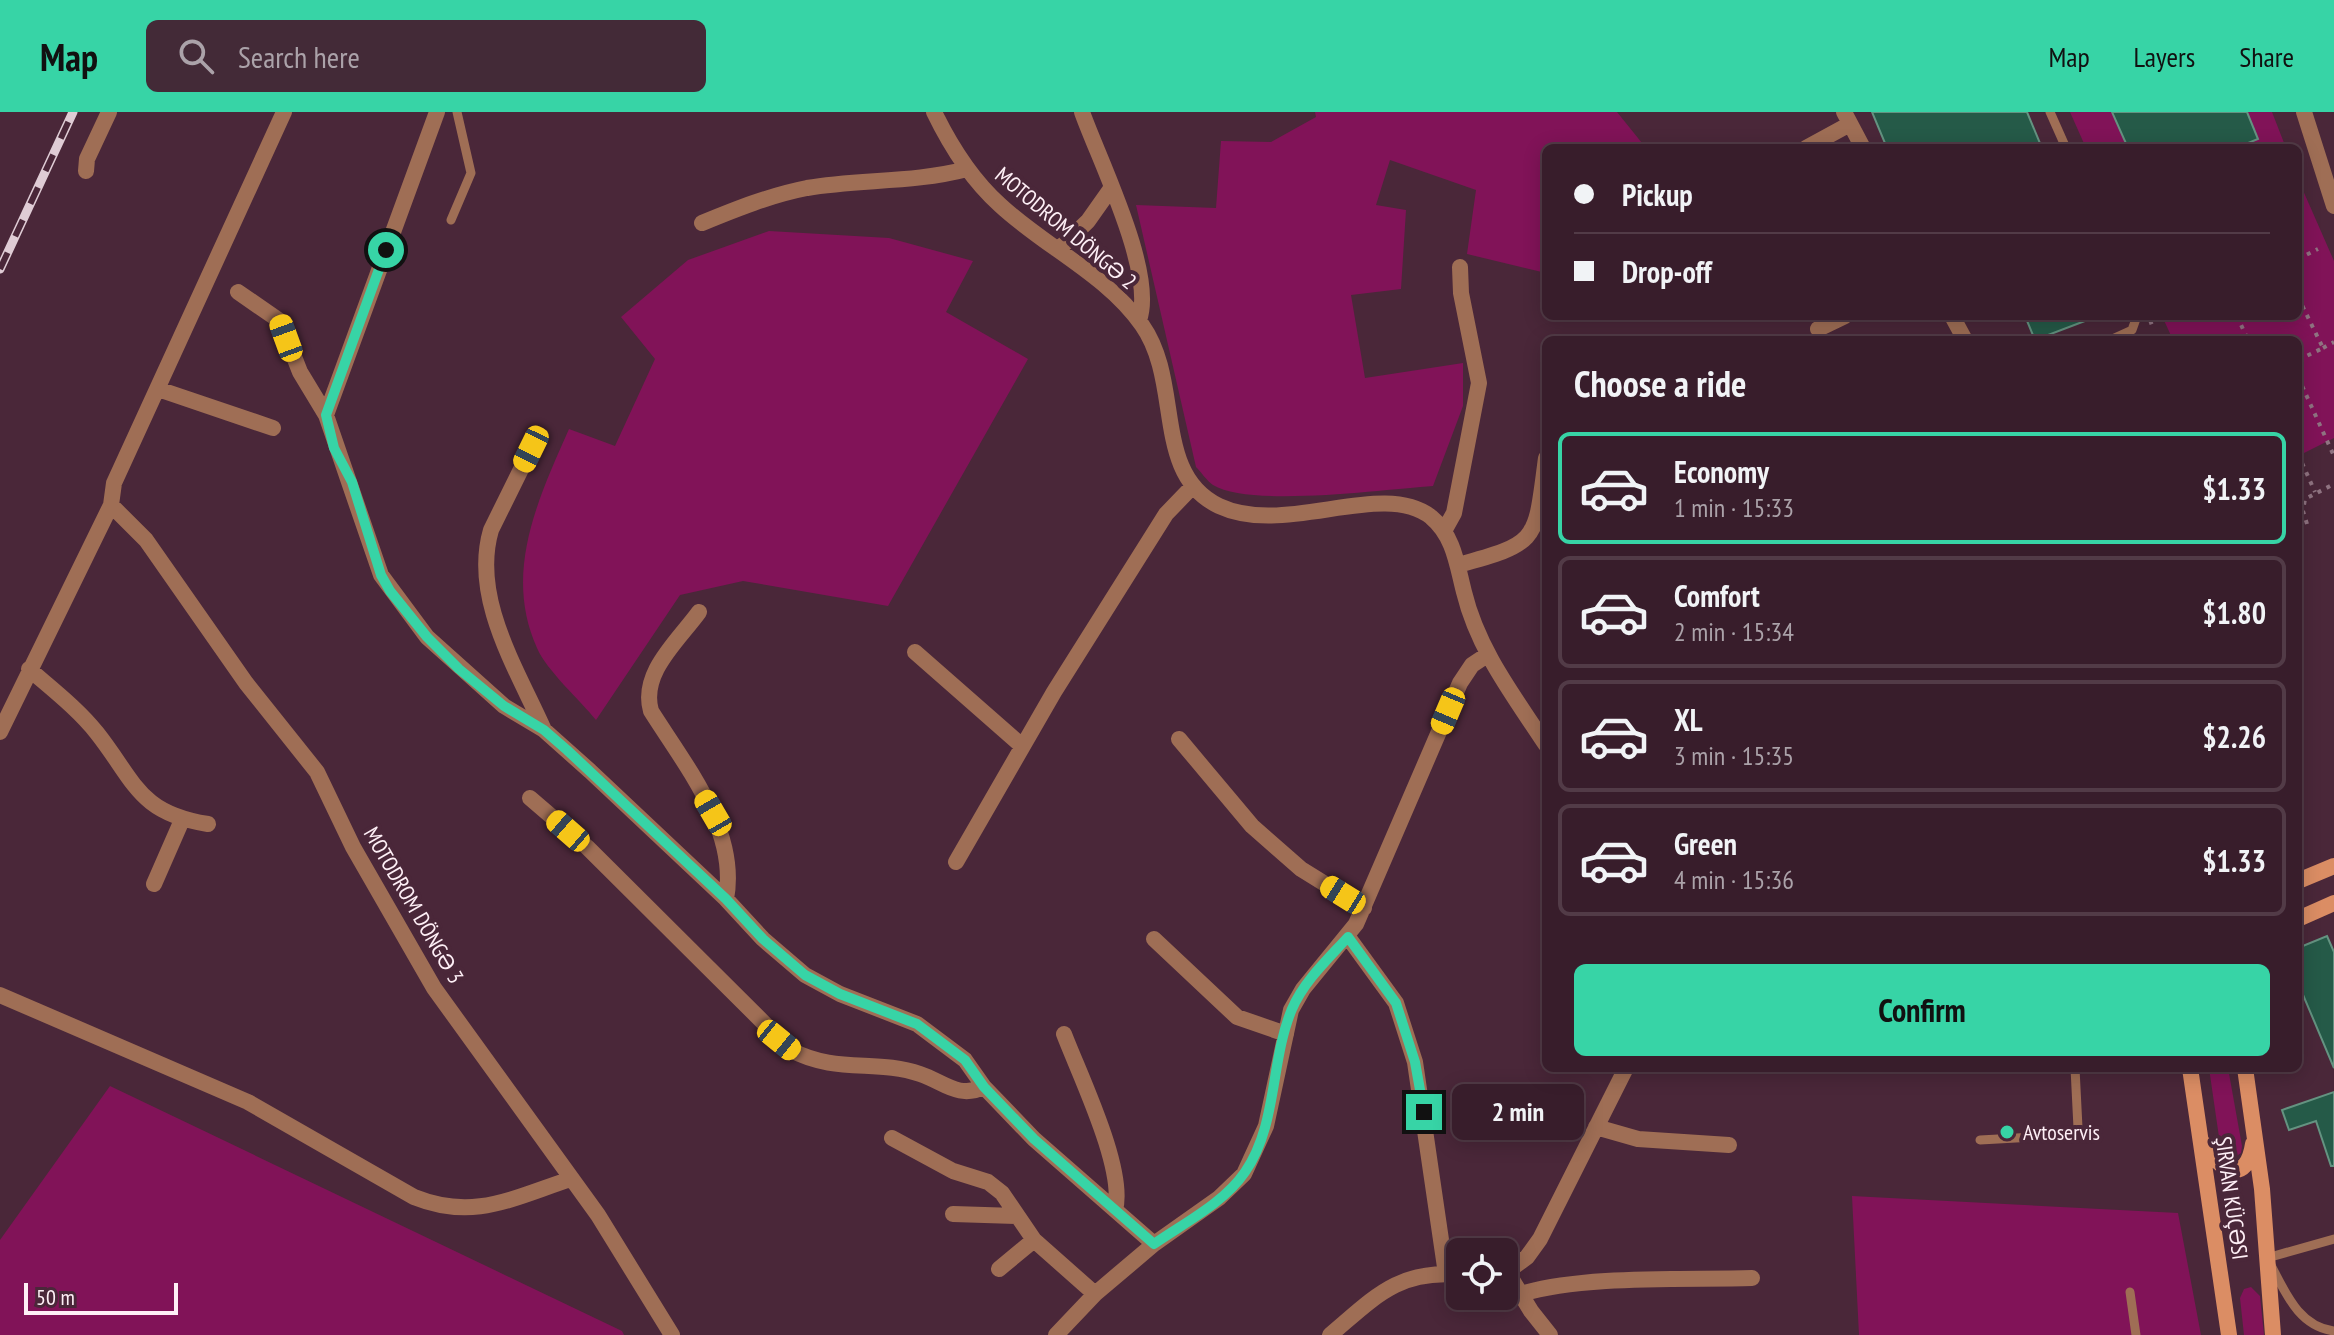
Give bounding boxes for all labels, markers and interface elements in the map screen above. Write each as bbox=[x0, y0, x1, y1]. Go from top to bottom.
search box bbox=[146, 20, 706, 92]
text: Map bbox=[40, 32, 98, 81]
icon: search bbox=[174, 34, 218, 78]
text: Search here bbox=[238, 37, 360, 76]
text: Map bbox=[2048, 38, 2090, 75]
text: Layers bbox=[2134, 38, 2195, 75]
text: Share bbox=[2239, 38, 2294, 75]
street label: MOTODROM DÖNGƏ 2 bbox=[990, 161, 1142, 295]
text: Pickup bbox=[1622, 175, 1693, 214]
route start bbox=[368, 232, 404, 268]
text: Drop-off bbox=[1622, 252, 1712, 291]
car bbox=[267, 311, 305, 365]
text: Choose a ride bbox=[1574, 360, 1746, 407]
car bbox=[510, 422, 552, 476]
icon: car bbox=[1578, 452, 1650, 524]
text: Economy bbox=[1674, 452, 1769, 491]
text: $1.33 bbox=[2202, 469, 2266, 508]
text: 1 min · 15:33 bbox=[1674, 491, 1794, 524]
icon: car bbox=[1578, 576, 1650, 648]
text: Comfort bbox=[1674, 576, 1760, 615]
text: $1.80 bbox=[2202, 593, 2266, 632]
text: 2 min · 15:34 bbox=[1674, 615, 1794, 648]
car bbox=[1428, 684, 1468, 738]
icon: car bbox=[1578, 700, 1650, 772]
text: XL bbox=[1674, 700, 1703, 739]
text: $2.26 bbox=[2202, 717, 2266, 756]
text: 3 min · 15:35 bbox=[1674, 739, 1794, 772]
car bbox=[691, 786, 735, 840]
car bbox=[542, 806, 594, 856]
street label: MOTODROM DÖNGƏ 3 bbox=[358, 822, 470, 988]
icon: car bbox=[1578, 824, 1650, 896]
text: Green bbox=[1674, 824, 1737, 863]
text: $1.33 bbox=[2202, 841, 2266, 880]
text: 4 min · 15:36 bbox=[1674, 863, 1794, 896]
car bbox=[1316, 872, 1370, 918]
button: Confirm bbox=[1574, 964, 2270, 1056]
car bbox=[753, 1016, 805, 1064]
callout: 2 min bbox=[1452, 1084, 1584, 1140]
route end bbox=[1406, 1094, 1442, 1130]
text: 2 min bbox=[1492, 1095, 1544, 1128]
place label: Avtoservis bbox=[2023, 1118, 2100, 1146]
marker: Avtoservis bbox=[1998, 1123, 2016, 1141]
street label: ŞIRVAN KÜÇƏSI bbox=[2210, 1135, 2254, 1261]
map controls bbox=[1446, 1238, 1518, 1310]
button: locate bbox=[1446, 1238, 1518, 1310]
scale bar bbox=[24, 1279, 178, 1315]
text: 50 m bbox=[36, 1283, 75, 1311]

